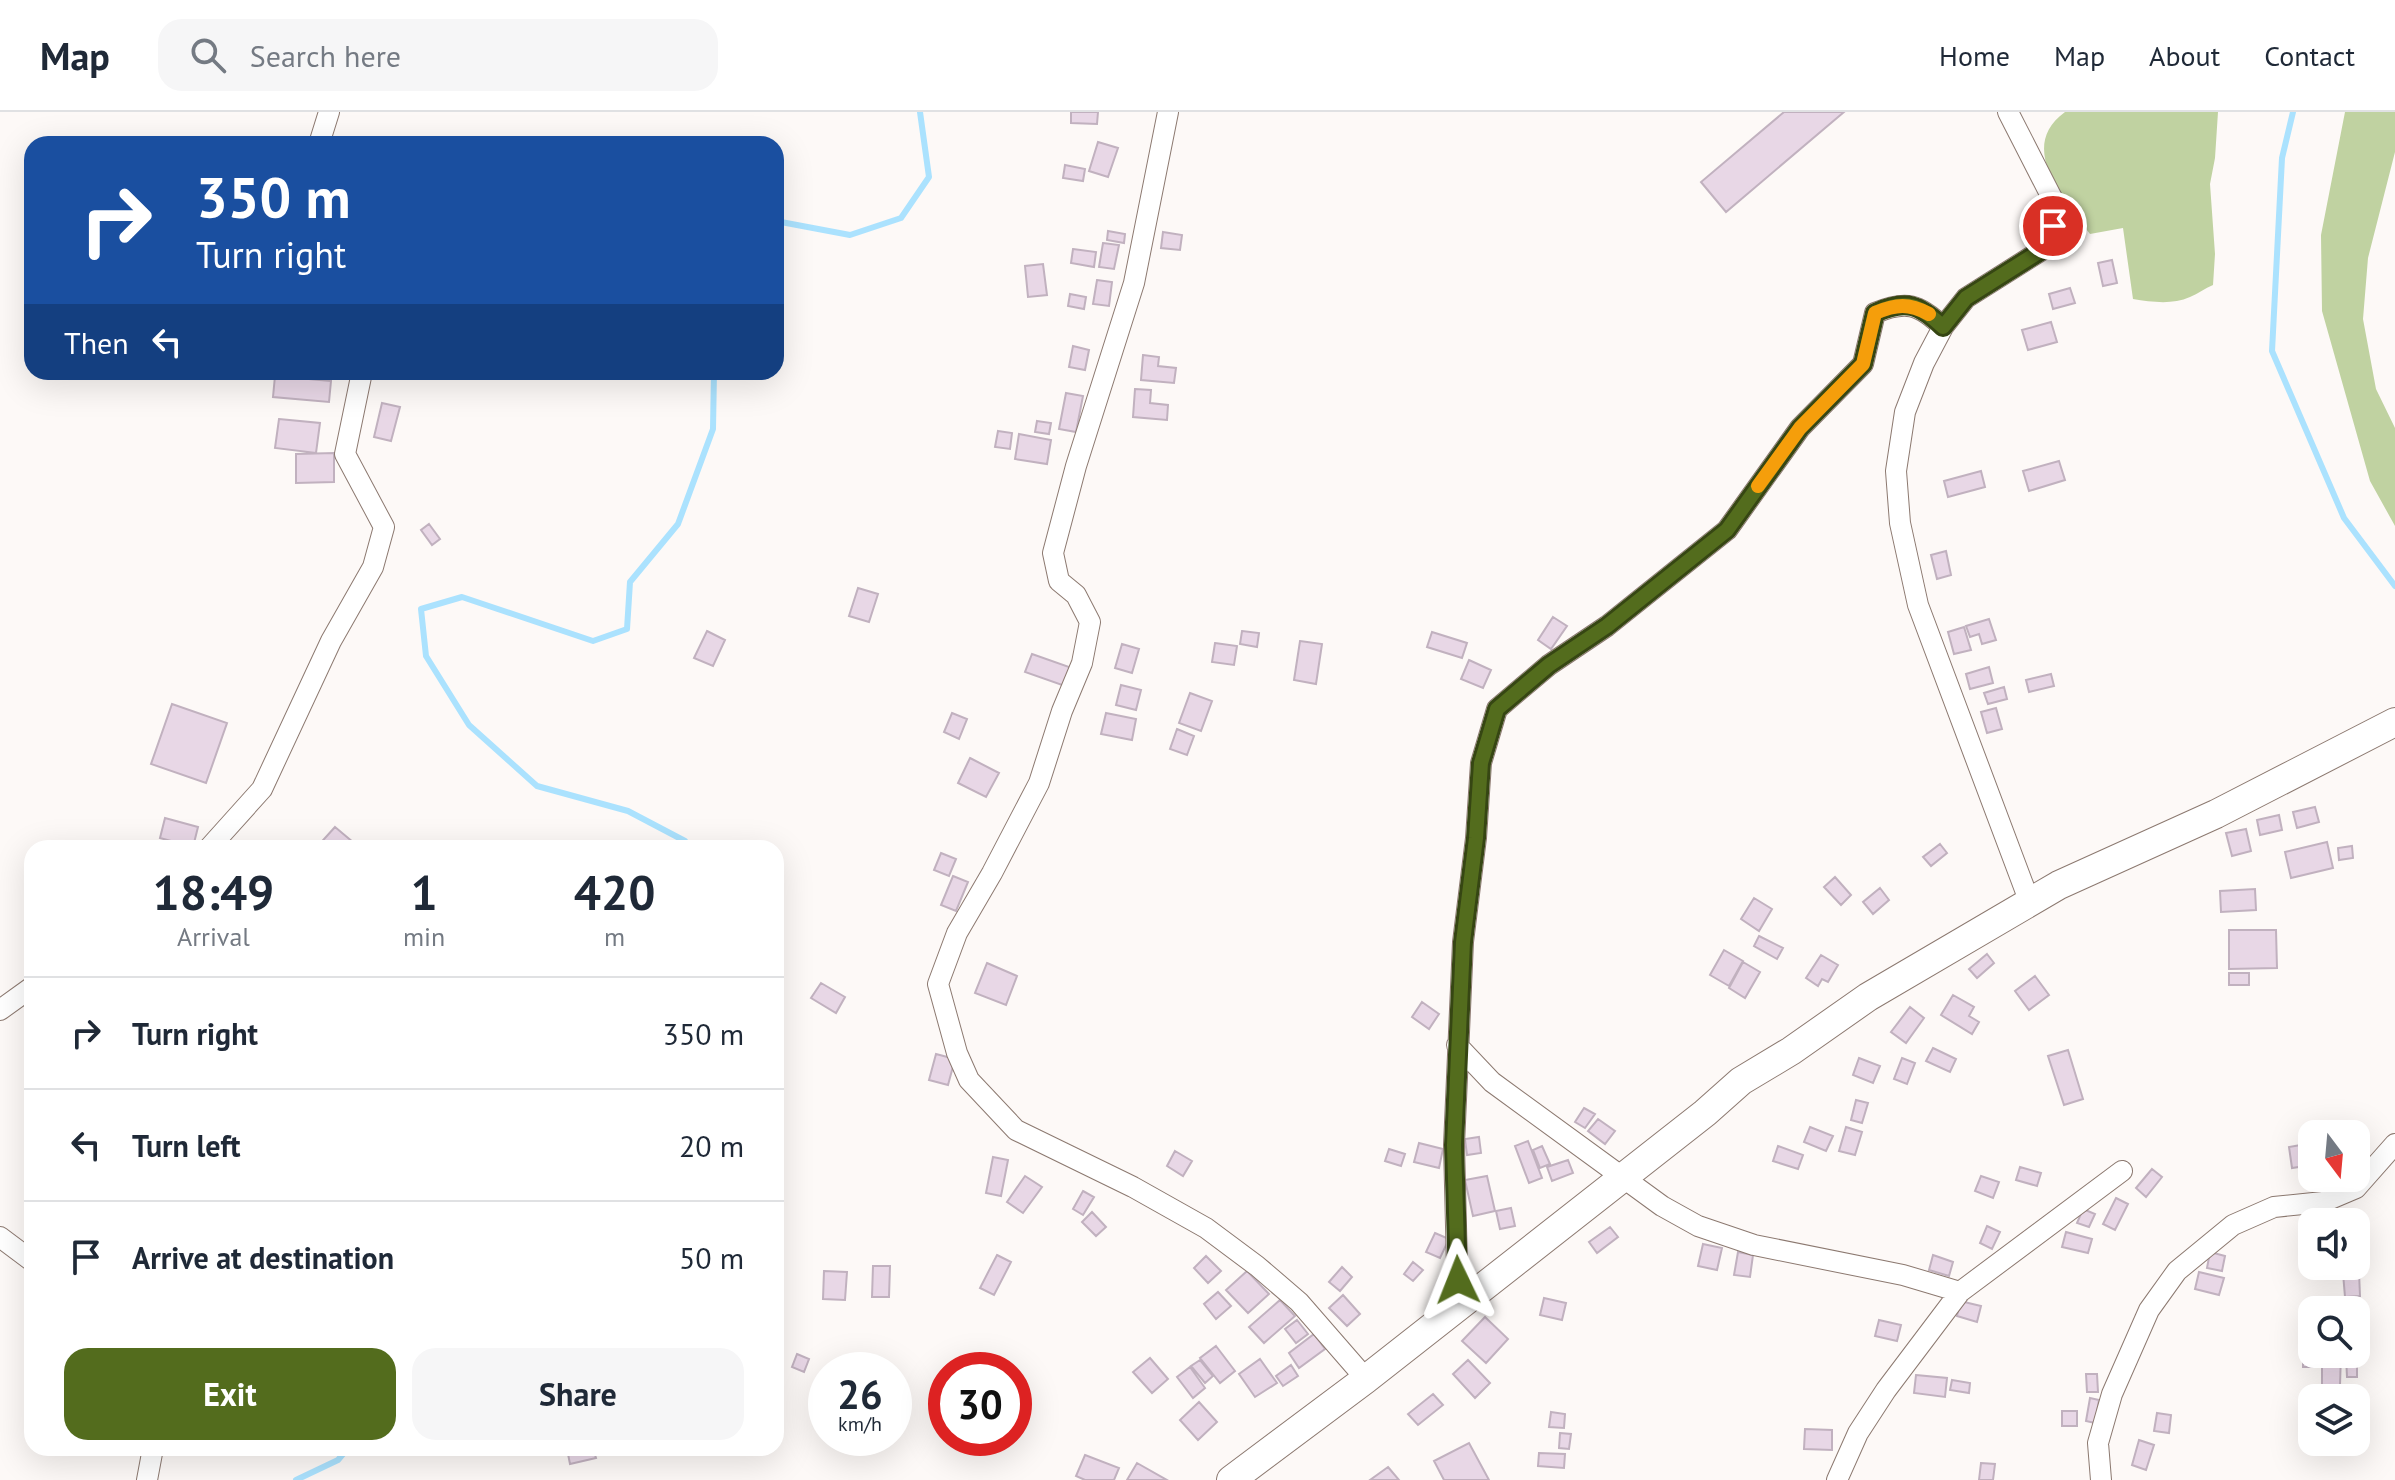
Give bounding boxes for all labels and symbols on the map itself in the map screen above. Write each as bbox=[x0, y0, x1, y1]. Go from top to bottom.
pin bbox=[2019, 192, 2087, 260]
north arrow bbox=[2298, 1120, 2370, 1192]
position arrow bbox=[1416, 1238, 1500, 1322]
speed limit sign: 30 bbox=[928, 1352, 1032, 1456]

